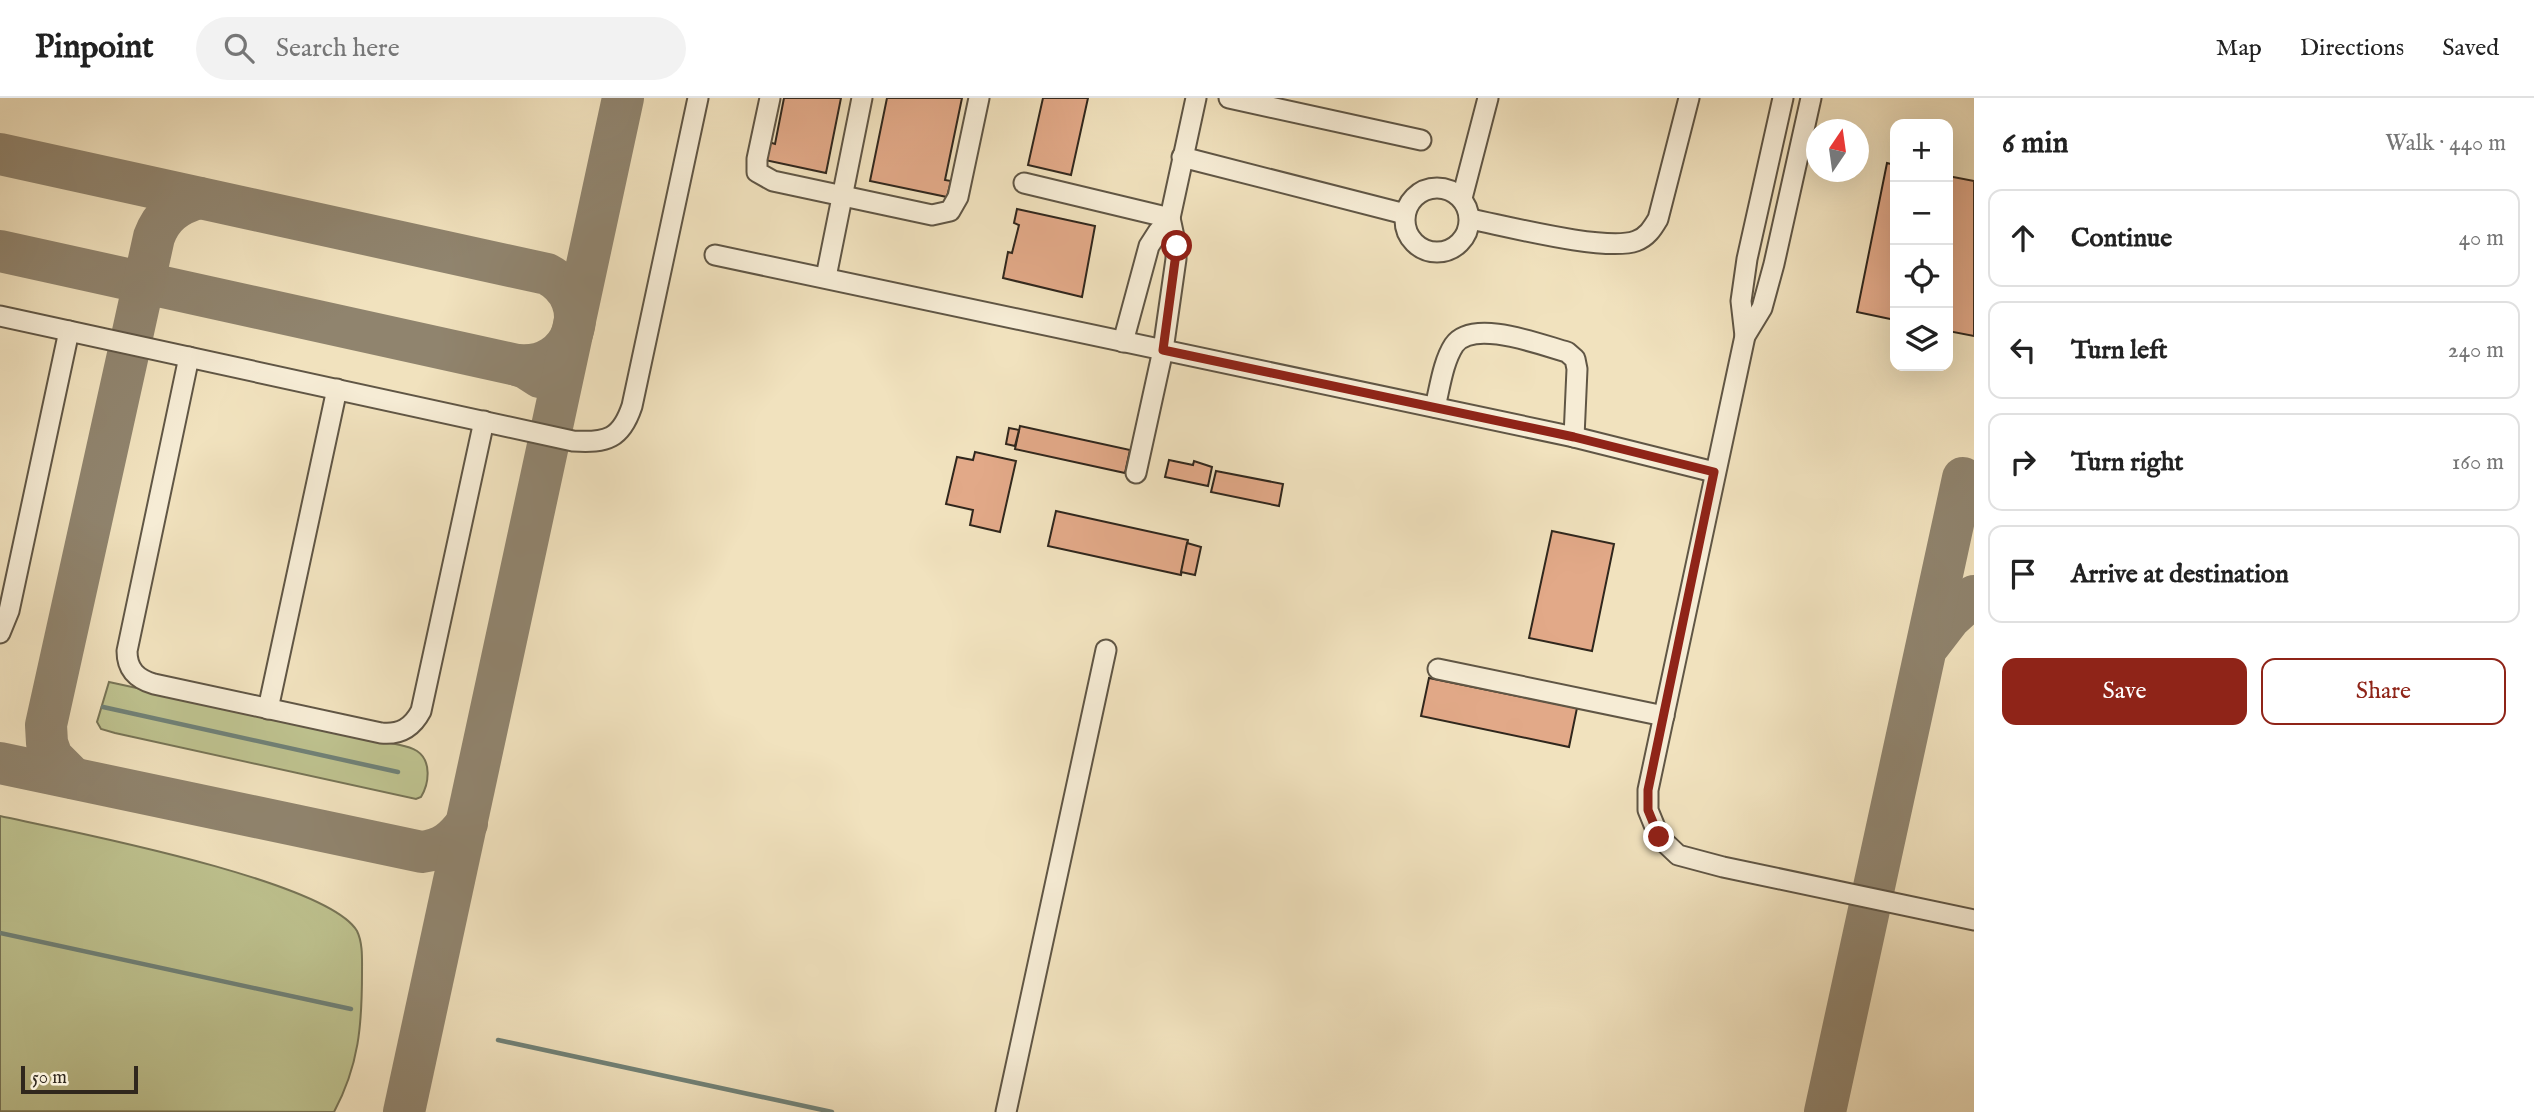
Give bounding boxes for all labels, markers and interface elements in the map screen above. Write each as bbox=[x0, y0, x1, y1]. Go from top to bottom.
search box bbox=[196, 17, 686, 80]
text: Pinpoint bbox=[35, 27, 154, 69]
icon: search bbox=[220, 29, 258, 67]
text: Search here bbox=[276, 32, 400, 65]
text: Map bbox=[2216, 33, 2262, 64]
text: Directions bbox=[2300, 33, 2404, 64]
text: Saved bbox=[2442, 33, 2499, 64]
north arrow bbox=[1806, 119, 1869, 182]
map controls bbox=[1890, 119, 1953, 371]
button: + bbox=[1890, 119, 1953, 182]
text: 6 min bbox=[2002, 125, 2068, 163]
text: Walk · 440 m bbox=[2385, 129, 2506, 158]
button: − bbox=[1890, 182, 1953, 245]
icon: ahead bbox=[2004, 219, 2042, 257]
text: Continue bbox=[2071, 222, 2172, 255]
text: 40 m bbox=[2459, 224, 2504, 253]
route start bbox=[1161, 230, 1192, 261]
button: locate bbox=[1890, 245, 1953, 308]
button: layers bbox=[1890, 308, 1953, 371]
icon: left bbox=[2004, 331, 2042, 369]
text: Turn left bbox=[2071, 334, 2168, 367]
text: 240 m bbox=[2448, 336, 2504, 365]
icon: right bbox=[2004, 443, 2042, 481]
text: Turn right bbox=[2071, 446, 2184, 479]
text: 160 m bbox=[2452, 448, 2504, 477]
icon: arrive bbox=[2004, 555, 2042, 593]
text: Arrive at destination bbox=[2071, 558, 2289, 591]
button: Save bbox=[2002, 658, 2247, 725]
button: Share bbox=[2261, 658, 2506, 725]
route end bbox=[1643, 821, 1674, 852]
scale bar bbox=[21, 1063, 138, 1095]
text: 50 m bbox=[32, 1066, 67, 1090]

